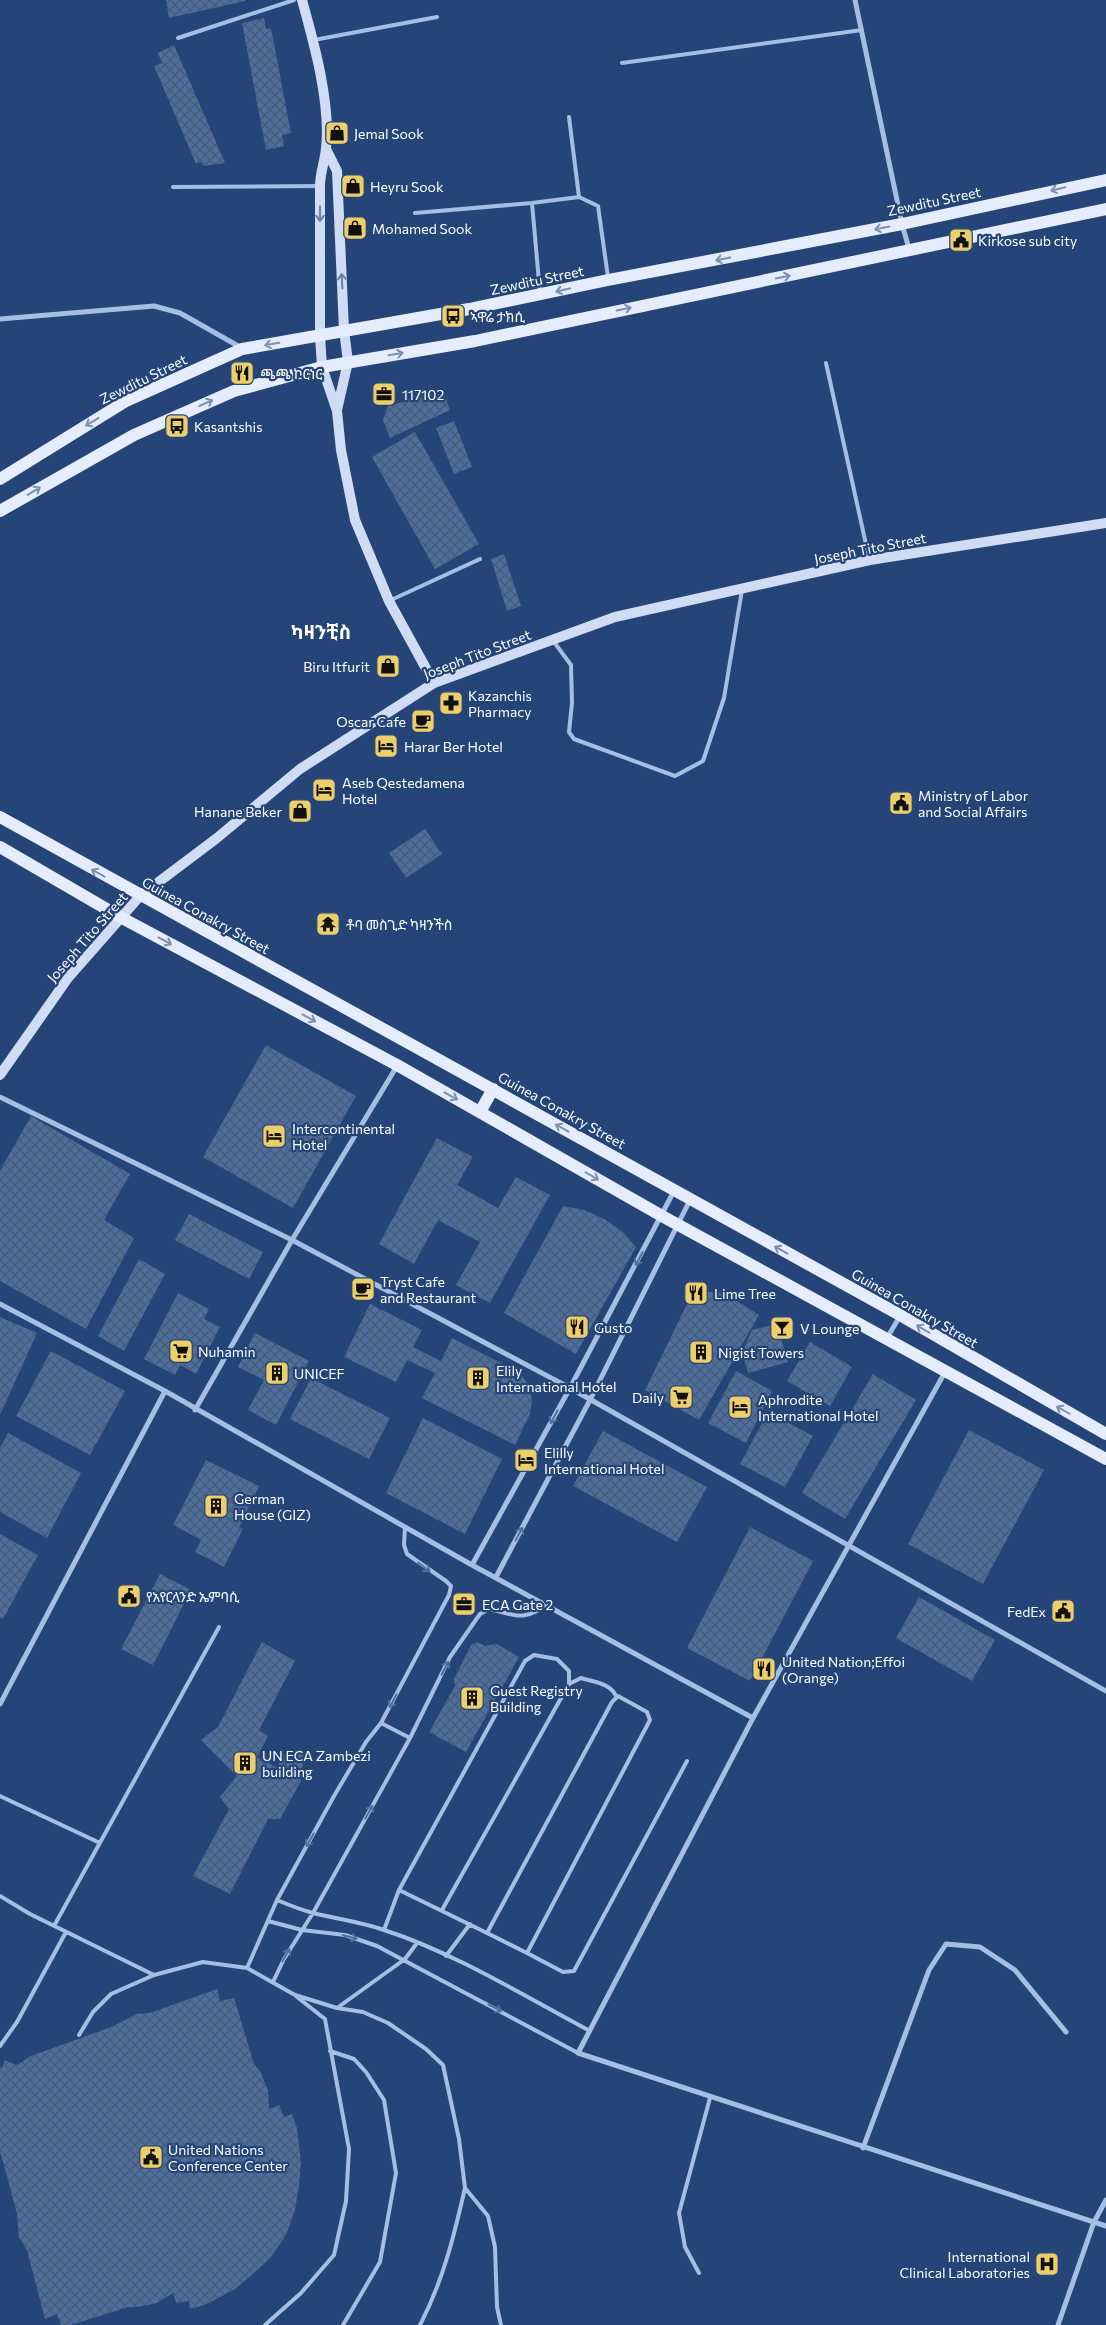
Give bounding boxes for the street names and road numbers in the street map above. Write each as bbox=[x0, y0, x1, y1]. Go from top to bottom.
street label: Zewditu Street bbox=[886, 183, 983, 219]
street label: Zewditu Street bbox=[489, 262, 586, 298]
street label: Zewditu Street bbox=[97, 350, 190, 407]
street label: Joseph Tito Street bbox=[812, 529, 928, 567]
street label: Joseph Tito Street bbox=[421, 626, 533, 682]
street label: Guinea Conakry Street bbox=[139, 873, 273, 957]
street label: Joseph Tito Street bbox=[43, 888, 131, 986]
street label: Guinea Conakry Street bbox=[495, 1068, 629, 1152]
street label: Guinea Conakry Street bbox=[849, 1265, 981, 1351]

